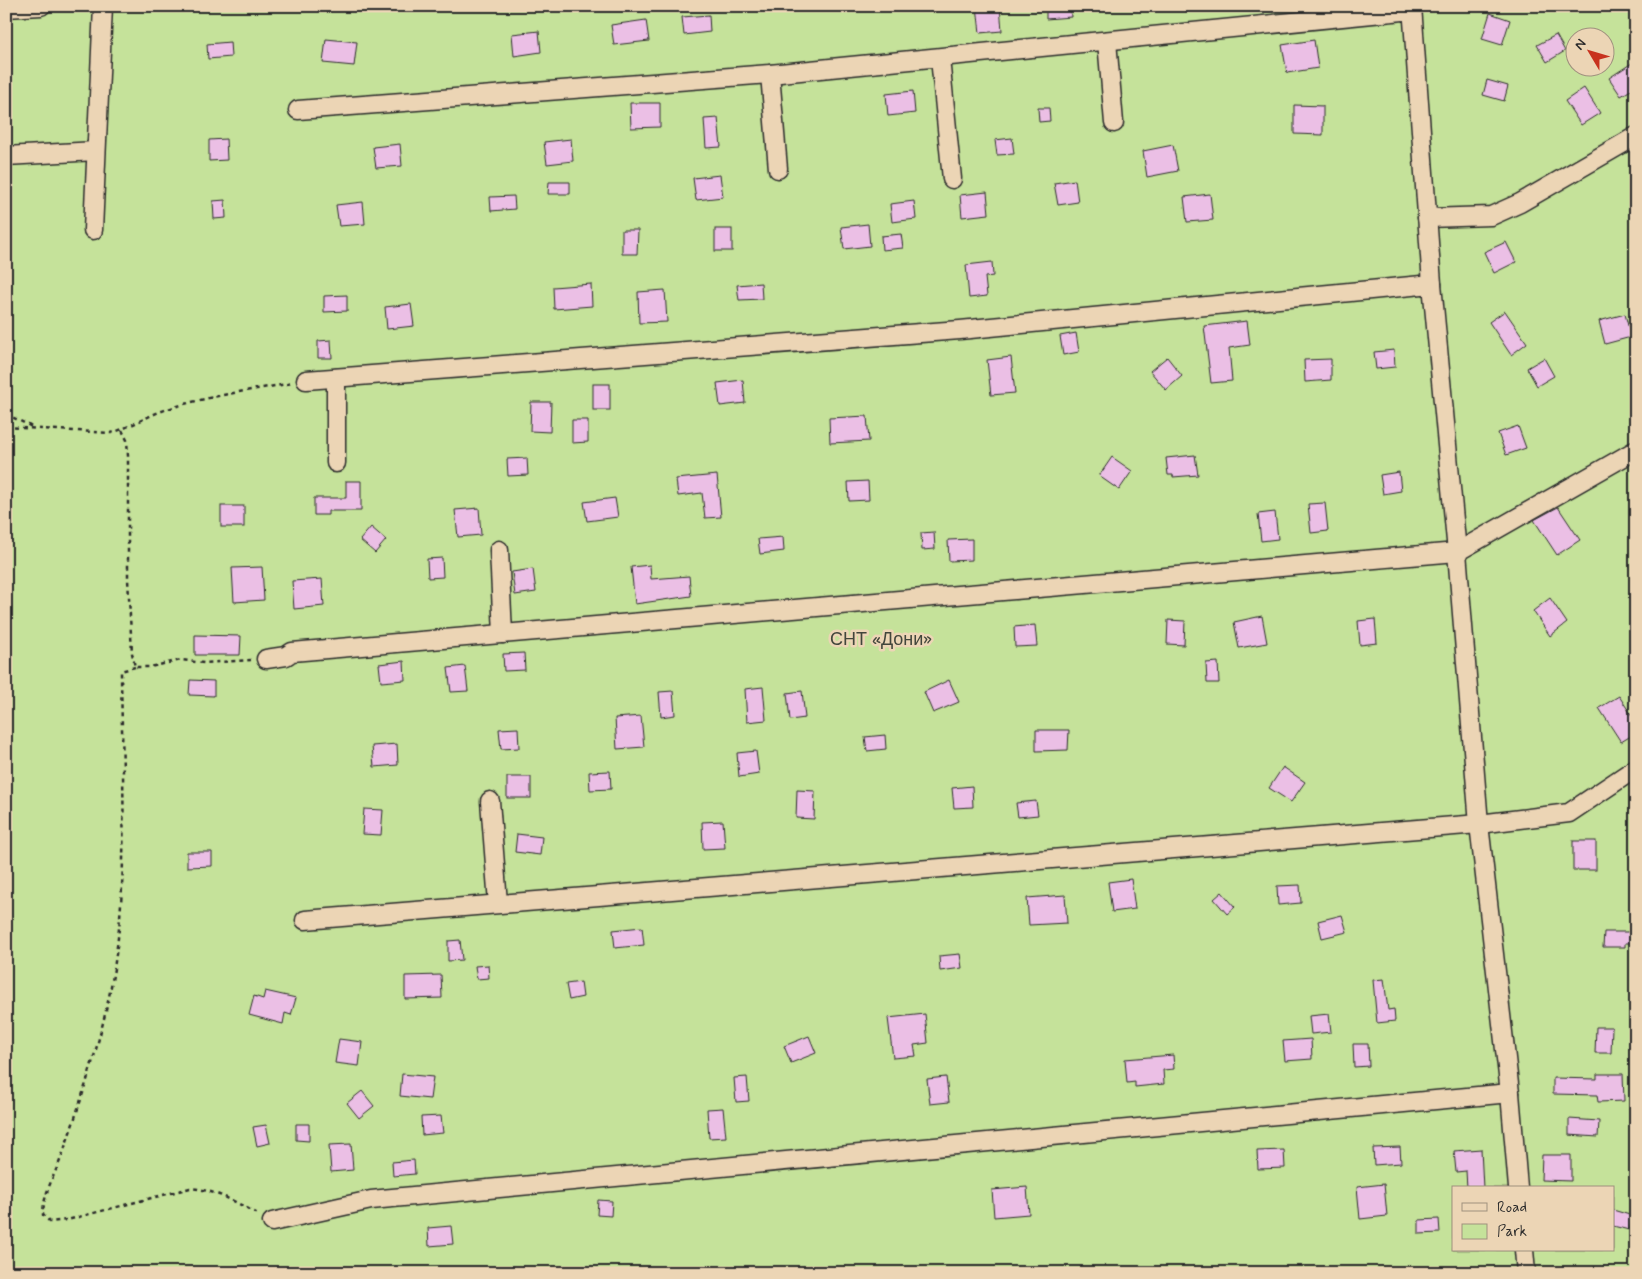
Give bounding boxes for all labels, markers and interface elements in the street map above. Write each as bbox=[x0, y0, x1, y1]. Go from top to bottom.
north arrow bbox=[1564, 28, 1614, 78]
text: N bbox=[1571, 35, 1591, 54]
park label: СНТ «Дони» bbox=[830, 628, 932, 652]
legend bbox=[1452, 1186, 1614, 1252]
text: Road bbox=[1497, 1198, 1527, 1218]
text: Park bbox=[1497, 1222, 1527, 1242]

